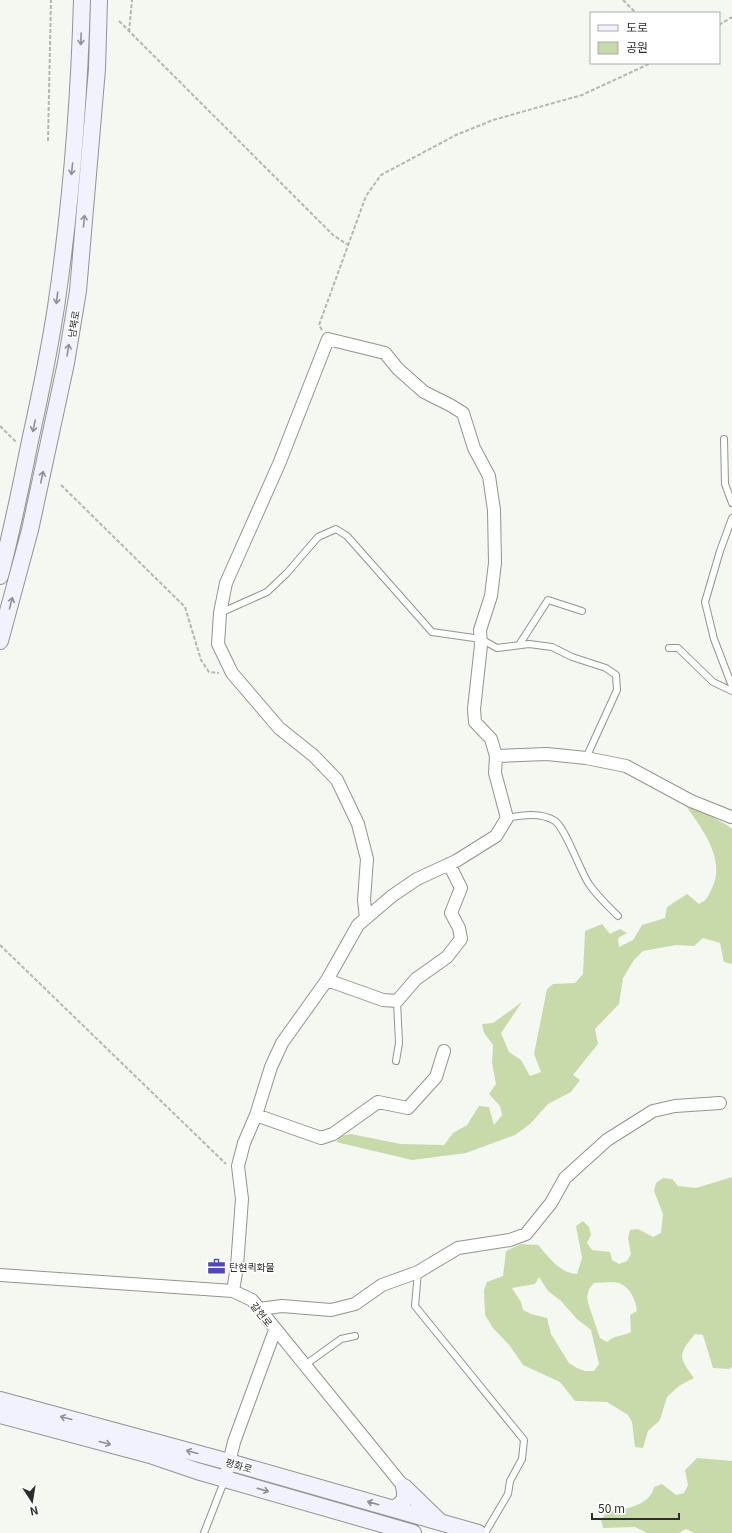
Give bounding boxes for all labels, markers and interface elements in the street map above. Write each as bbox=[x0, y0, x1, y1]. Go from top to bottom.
legend bbox=[590, 12, 720, 64]
text: 도로 bbox=[626, 18, 648, 35]
one-way arrow bbox=[77, 32, 85, 45]
text: 공원 bbox=[626, 38, 648, 55]
one-way arrow bbox=[69, 162, 76, 175]
one-way arrow bbox=[81, 215, 88, 228]
one-way arrow bbox=[53, 291, 61, 304]
street label: 남북로 bbox=[63, 309, 83, 339]
one-way arrow bbox=[65, 344, 73, 357]
one-way arrow bbox=[29, 419, 37, 432]
one-way arrow bbox=[38, 471, 46, 484]
one-way arrow bbox=[8, 597, 15, 610]
office icon: 탄현퀵화물 bbox=[206, 1256, 226, 1276]
place label: 탄현퀵화물 bbox=[229, 1259, 275, 1274]
street label: 갈현로 bbox=[247, 1299, 277, 1329]
one-way arrow bbox=[60, 1413, 73, 1421]
one-way arrow bbox=[99, 1440, 112, 1447]
one-way arrow bbox=[185, 1448, 198, 1455]
street label: 평화로 bbox=[224, 1454, 254, 1476]
north arrow bbox=[12, 1481, 52, 1521]
one-way arrow bbox=[256, 1487, 269, 1495]
scale bar bbox=[592, 1495, 679, 1521]
one-way arrow bbox=[366, 1499, 379, 1506]
text: 50 m bbox=[598, 1499, 625, 1516]
text: N bbox=[29, 1503, 40, 1520]

